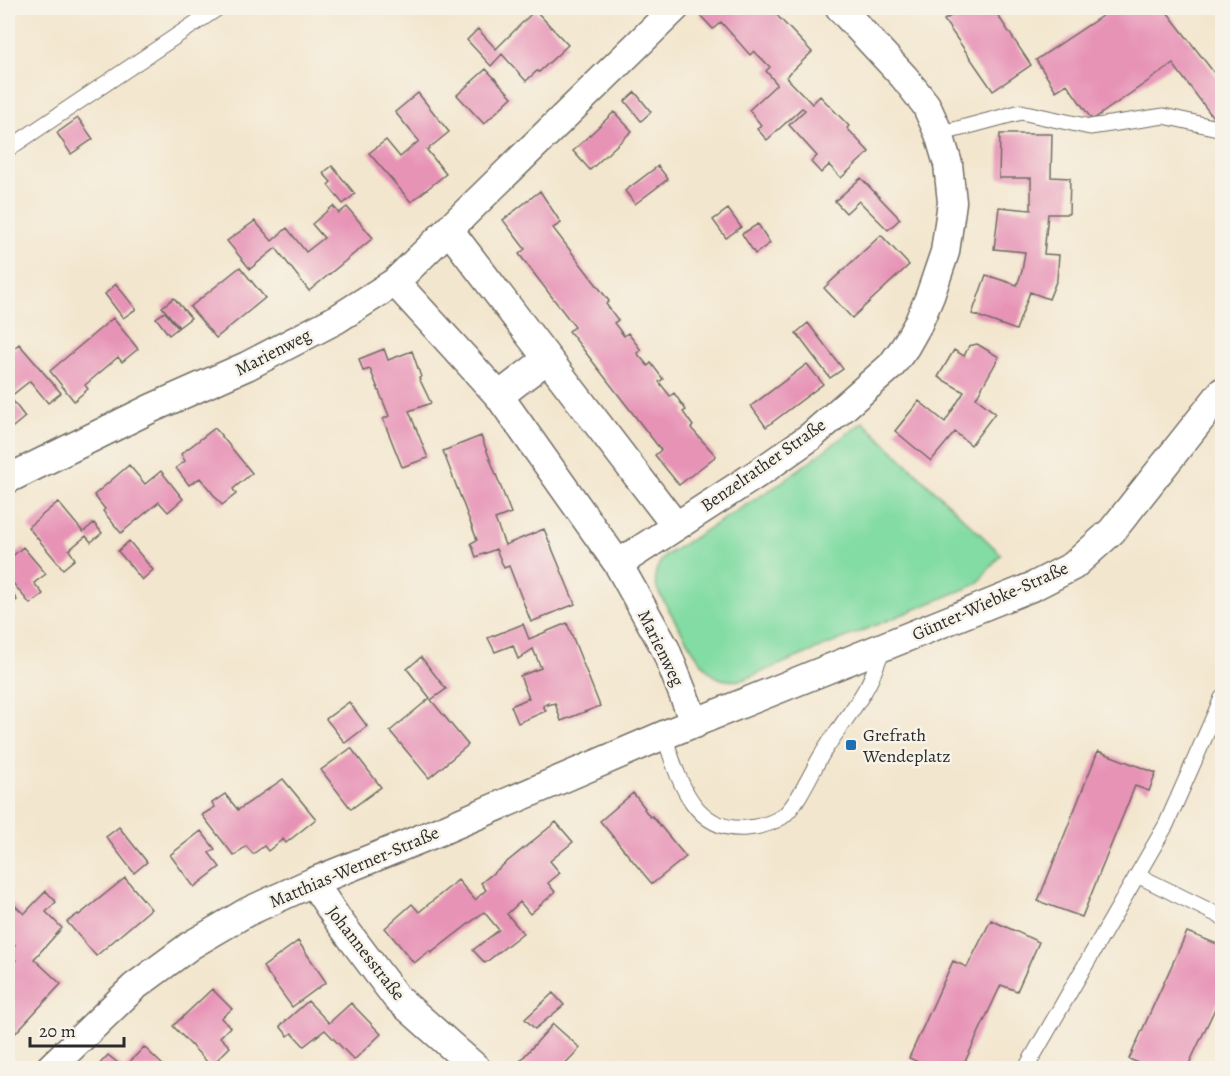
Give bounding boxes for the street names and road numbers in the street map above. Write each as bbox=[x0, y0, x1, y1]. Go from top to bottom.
street label: Marienweg bbox=[231, 323, 315, 381]
street label: Benzelrather Straße bbox=[696, 413, 830, 517]
street label: Günter-Wiebke-Straße bbox=[908, 556, 1072, 646]
street label: Marienweg bbox=[632, 606, 690, 690]
street label: Matthias-Werner-Straße bbox=[266, 820, 442, 914]
street label: Johannesstraße bbox=[321, 901, 411, 1005]

